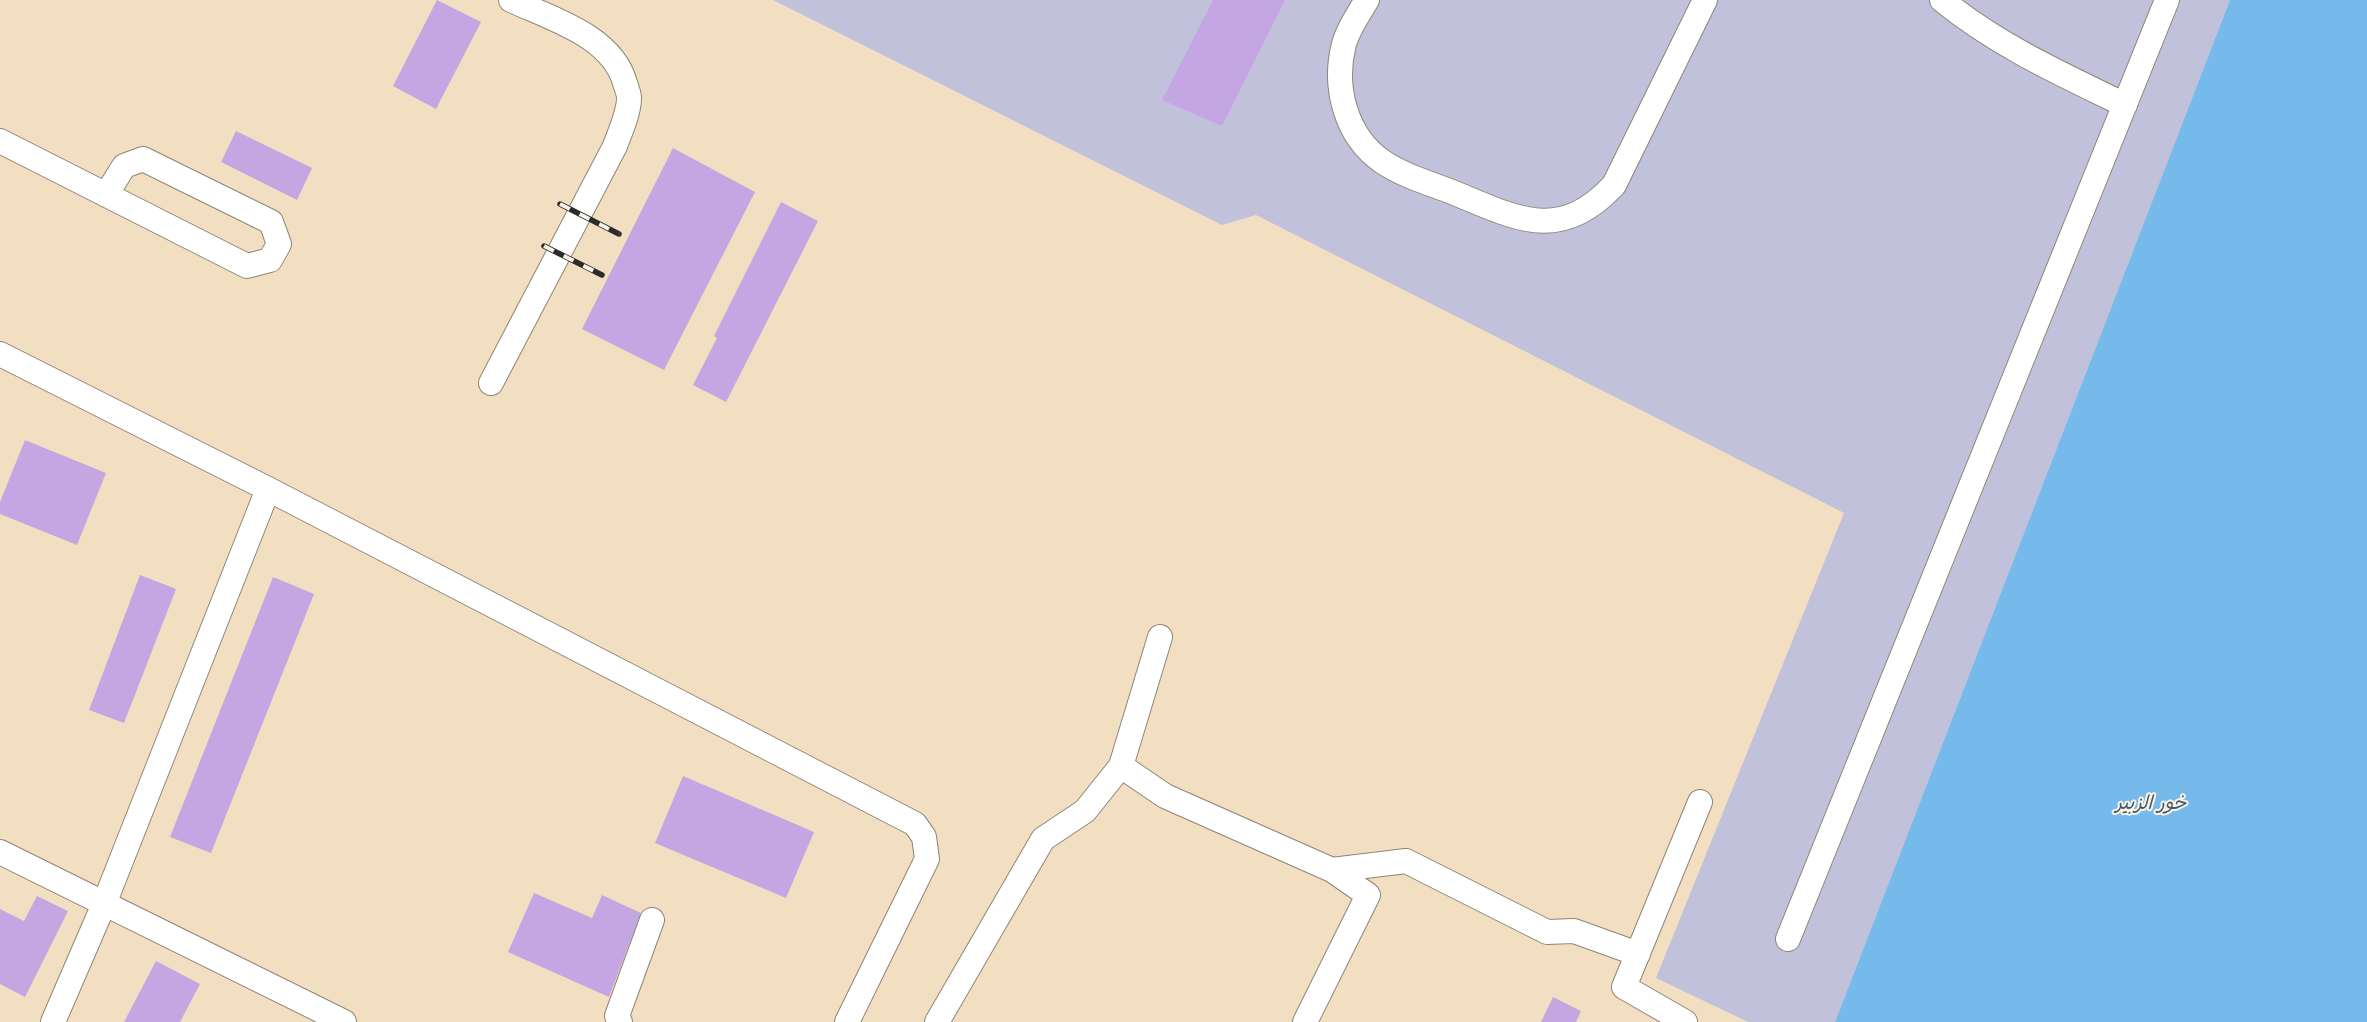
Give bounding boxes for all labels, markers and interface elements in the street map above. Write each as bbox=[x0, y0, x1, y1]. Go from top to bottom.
water label: خور الزبير bbox=[2116, 793, 2186, 815]

